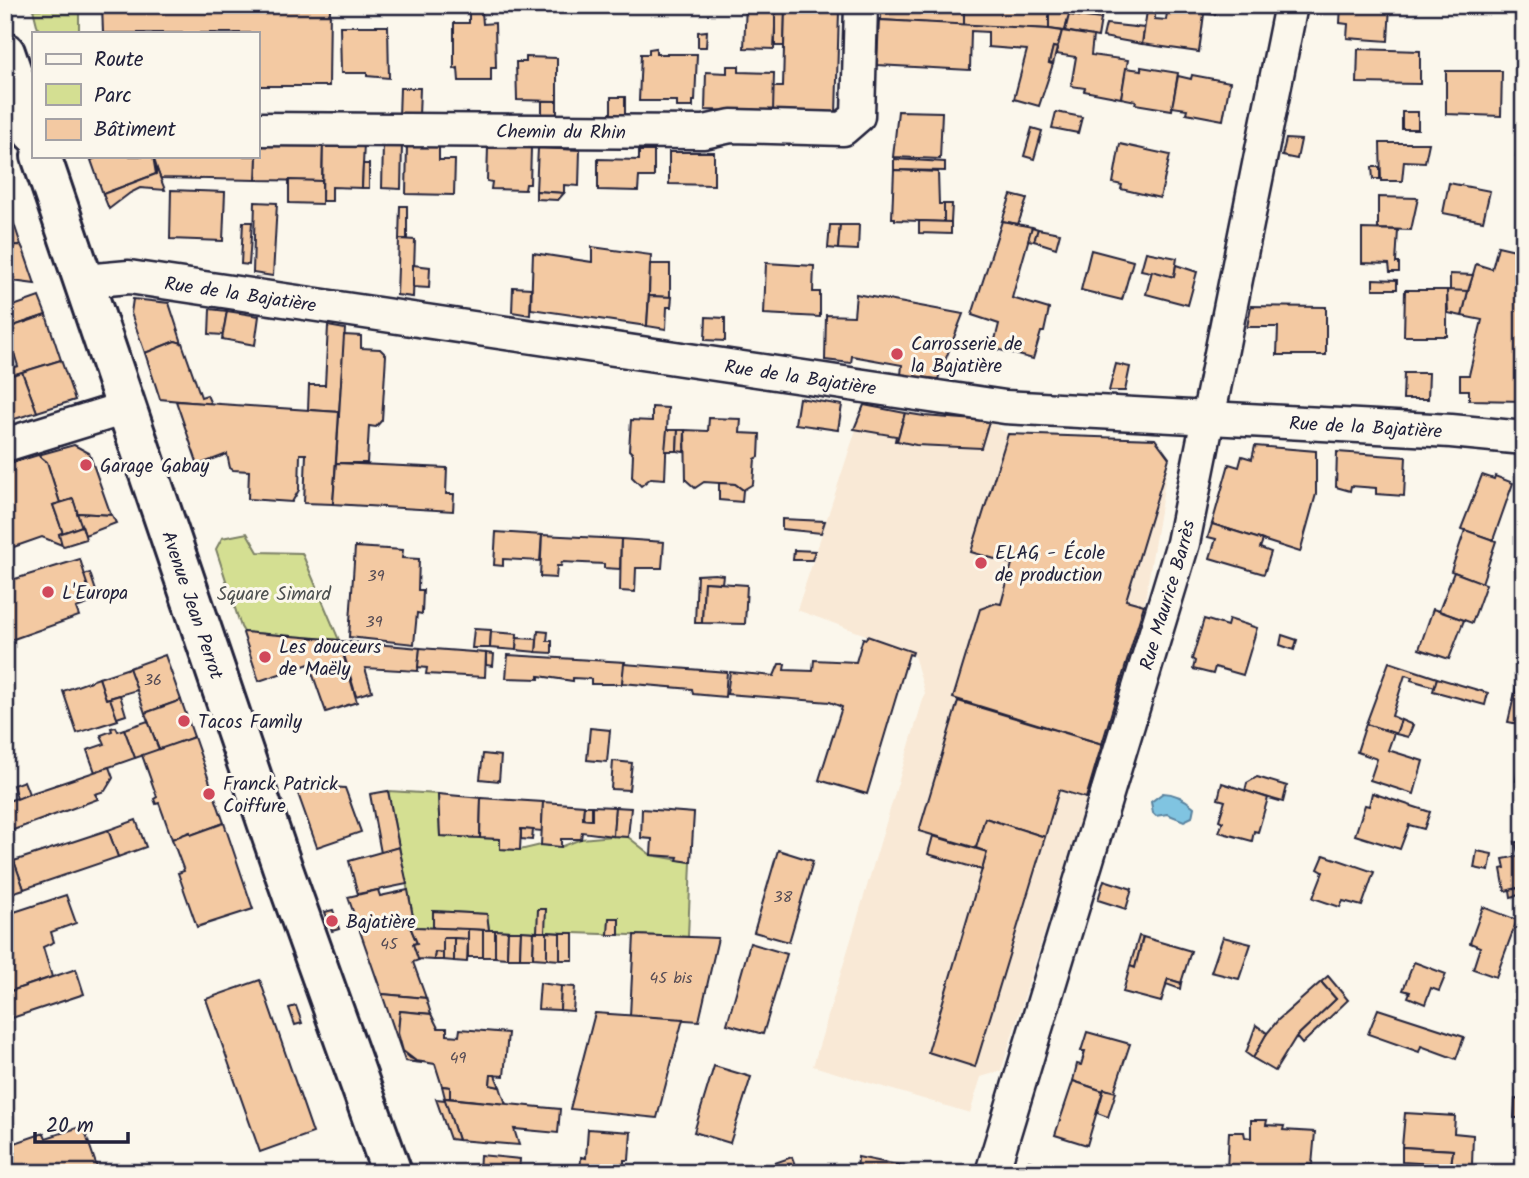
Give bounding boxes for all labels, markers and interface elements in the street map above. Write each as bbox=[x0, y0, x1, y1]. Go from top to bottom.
legend bbox=[32, 32, 259, 158]
text: Route bbox=[94, 44, 144, 77]
text: Parc bbox=[94, 80, 132, 113]
text: Bâtiment bbox=[94, 114, 177, 147]
street label: Chemin du Rhin bbox=[496, 118, 626, 148]
street label: Rue de la Bajatière bbox=[162, 269, 319, 322]
place label: Carrosserie de la Bajatière bbox=[911, 330, 1023, 382]
marker: Carrosserie de la Bajatière bbox=[889, 346, 905, 362]
street label: Rue de la Bajatière bbox=[722, 353, 879, 405]
street label: Rue de la Bajatière bbox=[1288, 409, 1443, 448]
place label: Garage Gabay bbox=[100, 452, 210, 482]
marker: Garage Gabay bbox=[78, 457, 94, 473]
street label: Rue Maurice Barrès bbox=[1132, 518, 1204, 674]
street label: Avenue Jean Perrot bbox=[152, 527, 231, 684]
place label: ELAG - École de production bbox=[995, 539, 1105, 591]
marker: ELAG - École de production bbox=[973, 555, 989, 571]
house number: 39 bbox=[368, 564, 385, 589]
place label: L'Europa bbox=[62, 579, 128, 609]
park label: Square Simard bbox=[217, 580, 332, 610]
marker: L'Europa bbox=[40, 584, 56, 600]
house number: 39 bbox=[366, 610, 383, 635]
place label: Les douceurs de Maëly bbox=[279, 633, 381, 685]
marker: Les douceurs de Maëly bbox=[257, 649, 273, 665]
house number: 36 bbox=[144, 668, 162, 693]
place label: Tacos Family bbox=[198, 708, 303, 738]
marker: Tacos Family bbox=[176, 713, 192, 729]
place label: Franck Patrick Coiffure bbox=[223, 770, 338, 822]
marker: Franck Patrick Coiffure bbox=[201, 786, 217, 802]
house number: 38 bbox=[774, 885, 793, 910]
place label: Bajatière bbox=[346, 908, 416, 938]
marker: Bajatière bbox=[324, 913, 340, 929]
house number: 45 bbox=[380, 932, 399, 957]
house number: 45 bis bbox=[650, 966, 693, 991]
house number: 49 bbox=[450, 1046, 467, 1071]
scale bar bbox=[35, 1101, 128, 1145]
text: 20 m bbox=[46, 1110, 94, 1143]

